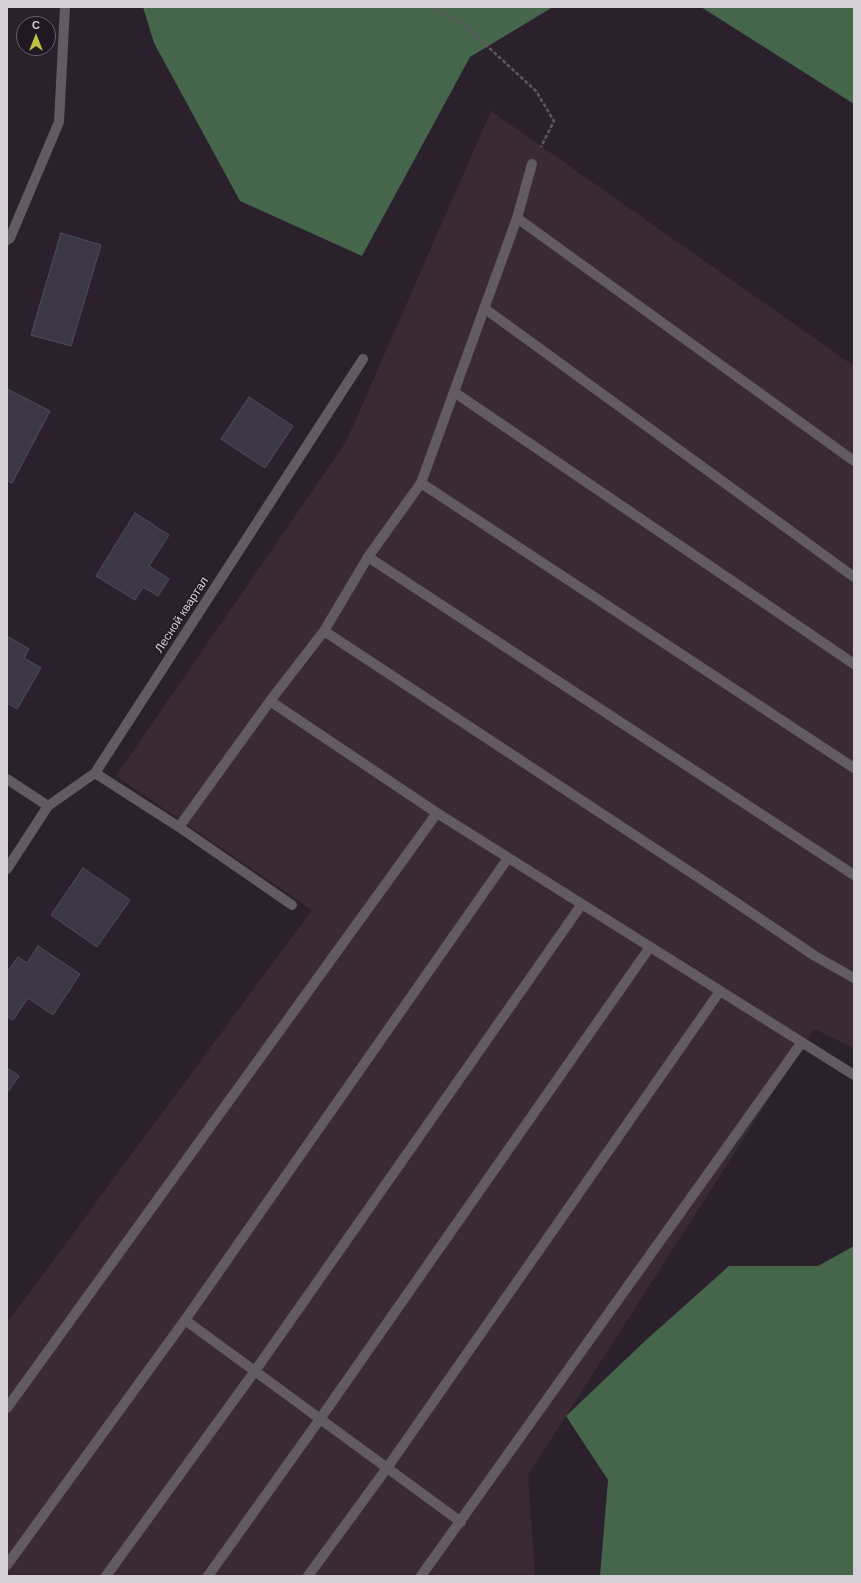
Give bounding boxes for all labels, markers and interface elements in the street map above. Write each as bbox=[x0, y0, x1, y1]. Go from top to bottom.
north arrow bbox=[16, 16, 56, 56]
text: С bbox=[32, 19, 40, 31]
street label: Лесной квартал bbox=[152, 574, 212, 656]

